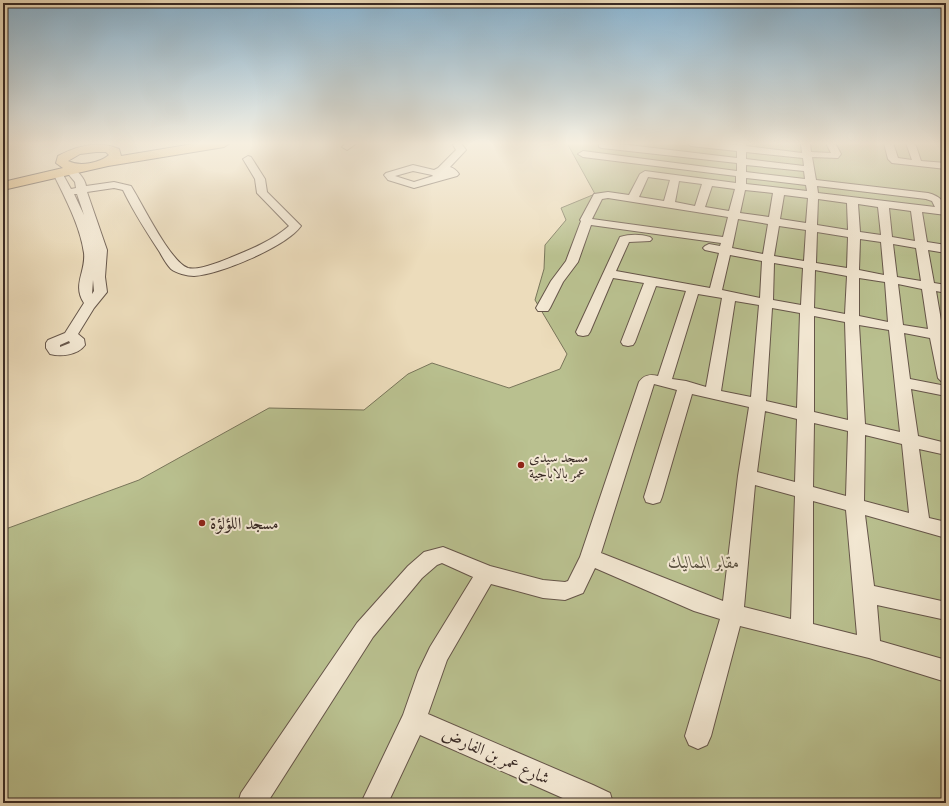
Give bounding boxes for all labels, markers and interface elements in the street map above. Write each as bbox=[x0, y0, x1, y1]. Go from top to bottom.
place label: مسجد سيدى عمر بالاباجية bbox=[529, 449, 588, 482]
marker: مسجد سيدى عمر بالاباجية bbox=[516, 460, 526, 470]
place label: مسجد اللؤلؤة bbox=[210, 513, 279, 534]
marker: مسجد اللؤلؤة bbox=[197, 518, 207, 528]
park label: مقابر المماليك bbox=[668, 552, 740, 573]
street label: شارع عمر بن الفارض bbox=[438, 723, 553, 792]

